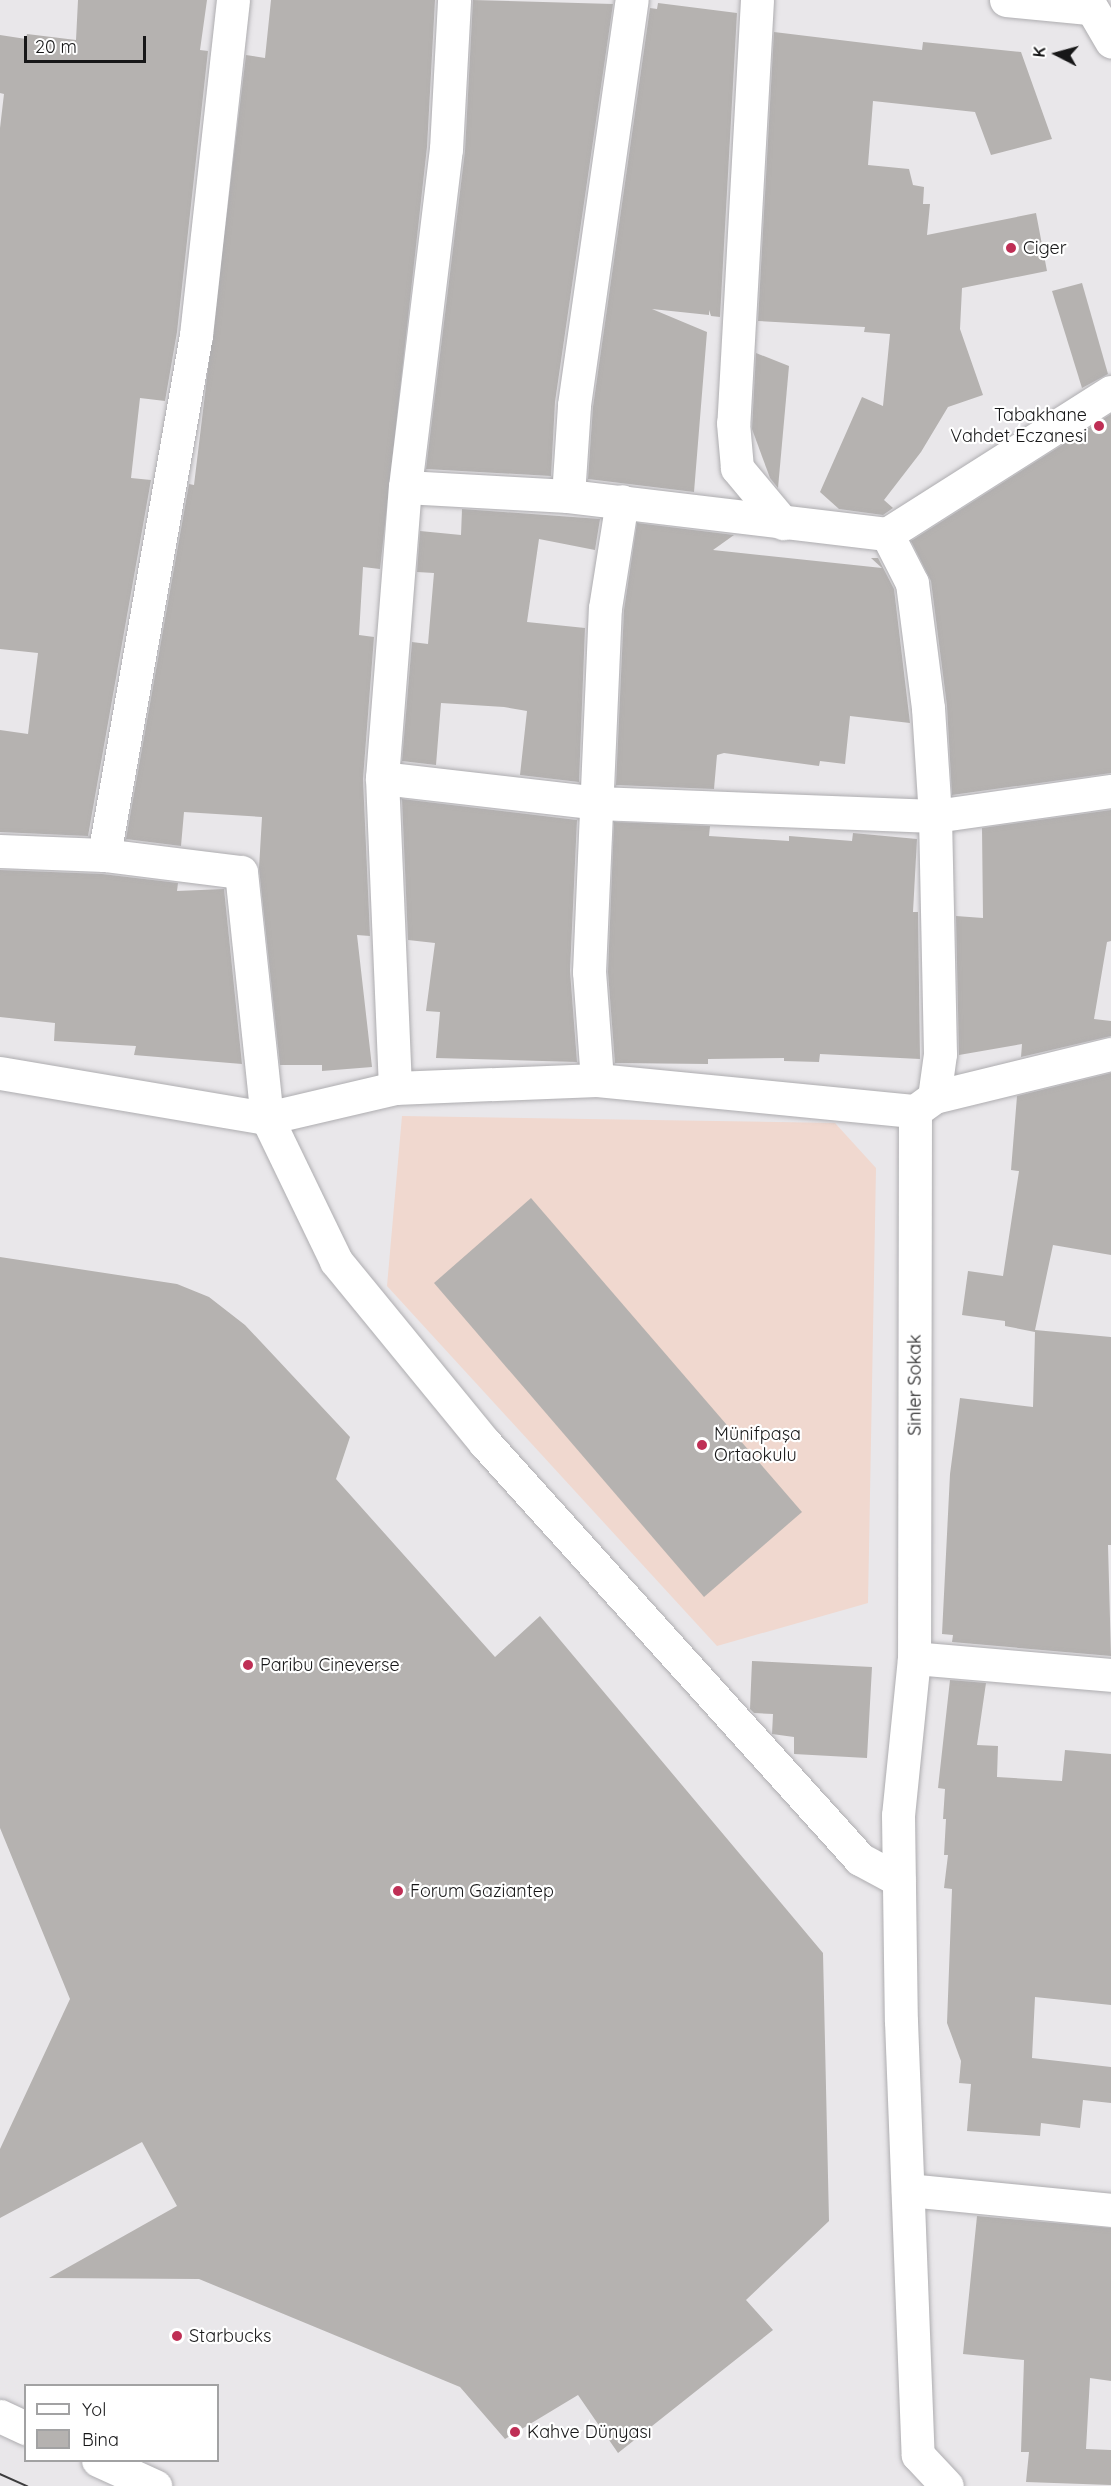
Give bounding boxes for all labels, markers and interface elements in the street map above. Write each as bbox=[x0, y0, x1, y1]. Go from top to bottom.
scale bar bbox=[27, 24, 148, 62]
north arrow bbox=[1027, 24, 1087, 84]
text: 20 m bbox=[35, 35, 77, 58]
text: K bbox=[1029, 46, 1050, 58]
place label: Ciger bbox=[1023, 237, 1067, 259]
marker: Ciger bbox=[1004, 241, 1018, 255]
place label: Tabakhane Vahdet Eczanesi bbox=[950, 405, 1087, 448]
marker: Tabakhane Vahdet Eczanesi bbox=[1092, 419, 1106, 433]
street label: Sinler Sokak bbox=[904, 1334, 926, 1436]
place label: Münifpaşa Ortaokulu bbox=[714, 1424, 801, 1466]
marker: Münifpaşa Ortaokulu bbox=[695, 1438, 709, 1452]
place label: Paribu Cineverse bbox=[260, 1654, 400, 1676]
marker: Paribu Cineverse bbox=[241, 1658, 255, 1672]
place label: Forum Gaziantep bbox=[410, 1880, 554, 1902]
marker: Forum Gaziantep bbox=[391, 1884, 405, 1898]
place label: Starbucks bbox=[189, 2325, 272, 2347]
marker: Starbucks bbox=[170, 2329, 184, 2343]
legend bbox=[24, 2384, 219, 2462]
text: Yol bbox=[82, 2398, 106, 2421]
place label: Kahve Dünyası bbox=[527, 2421, 652, 2443]
marker: Kahve Dünyası bbox=[508, 2425, 522, 2439]
text: Bina bbox=[82, 2428, 119, 2451]

